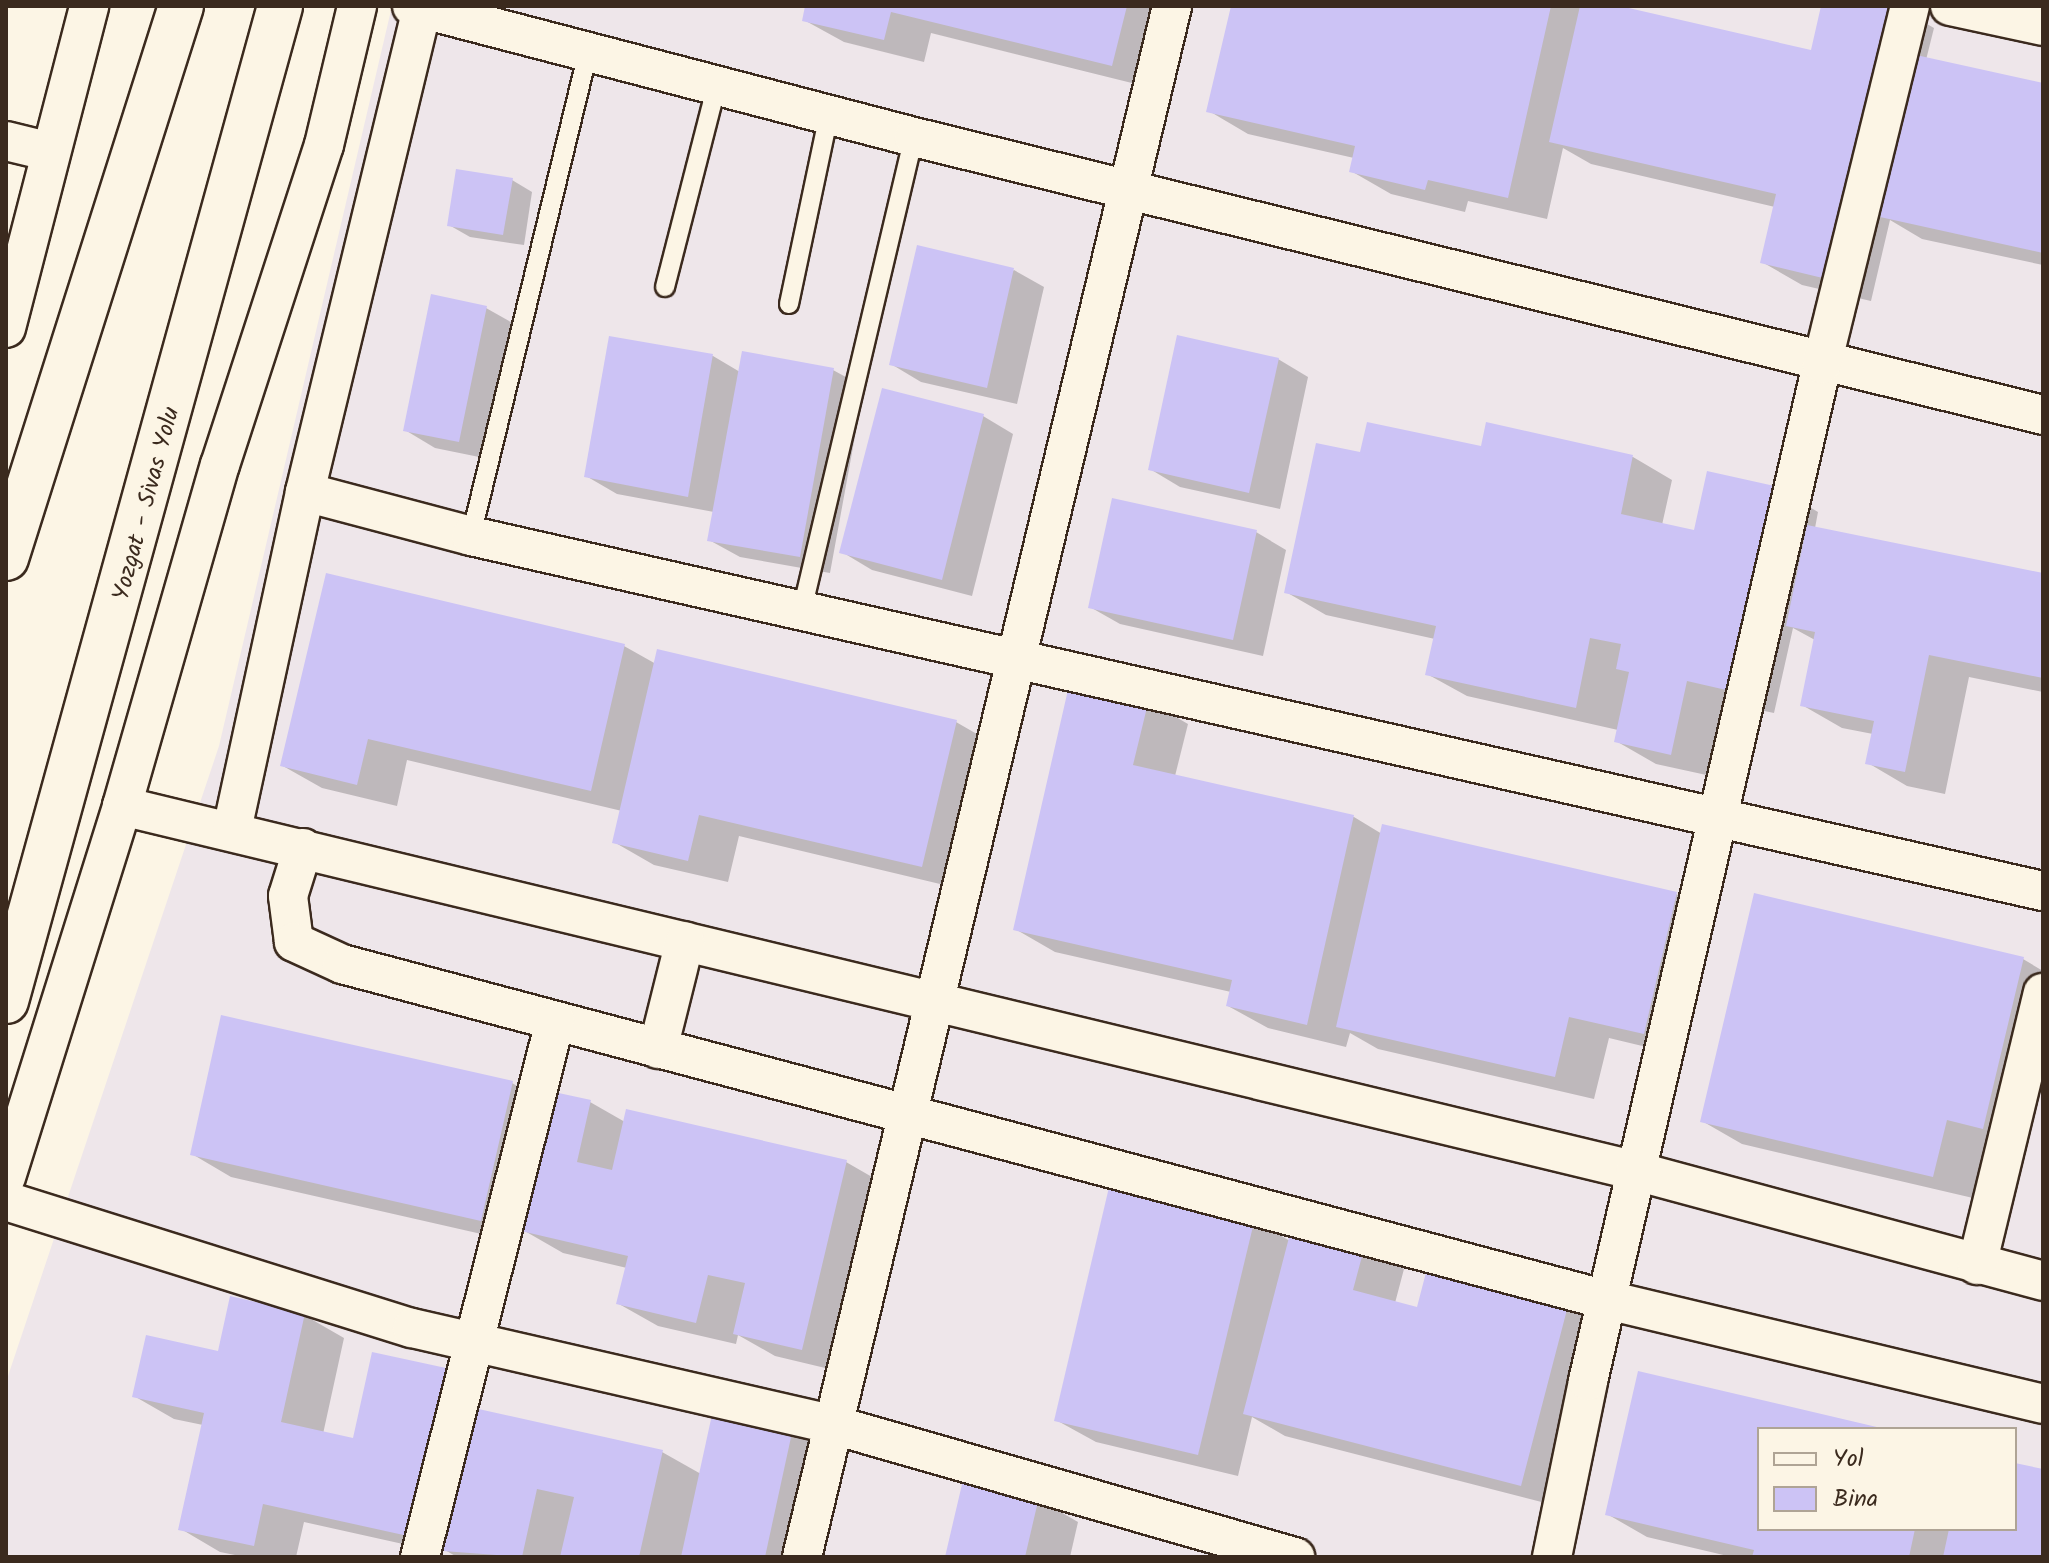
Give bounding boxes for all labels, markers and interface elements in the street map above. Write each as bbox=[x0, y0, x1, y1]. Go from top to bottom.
street label: Yozgat - Sivas Yolu bbox=[107, 404, 187, 604]
legend bbox=[1757, 1427, 2017, 1531]
text: Yol bbox=[1833, 1440, 1864, 1479]
text: Bina bbox=[1833, 1480, 1878, 1519]

